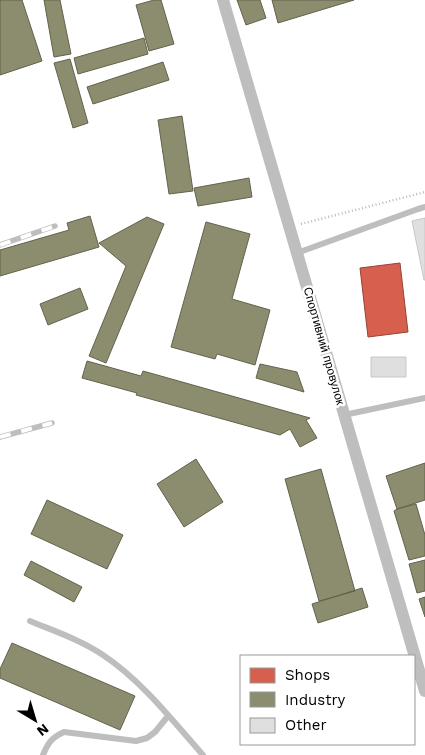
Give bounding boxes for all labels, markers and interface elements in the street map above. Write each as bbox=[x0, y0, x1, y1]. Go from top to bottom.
street label: Спортивний провулок bbox=[300, 286, 348, 407]
legend bbox=[240, 655, 415, 745]
text: Shops bbox=[285, 666, 330, 684]
text: Industry bbox=[285, 691, 346, 709]
north arrow bbox=[10, 695, 60, 745]
text: Other bbox=[285, 716, 327, 734]
text: N bbox=[34, 721, 52, 740]

